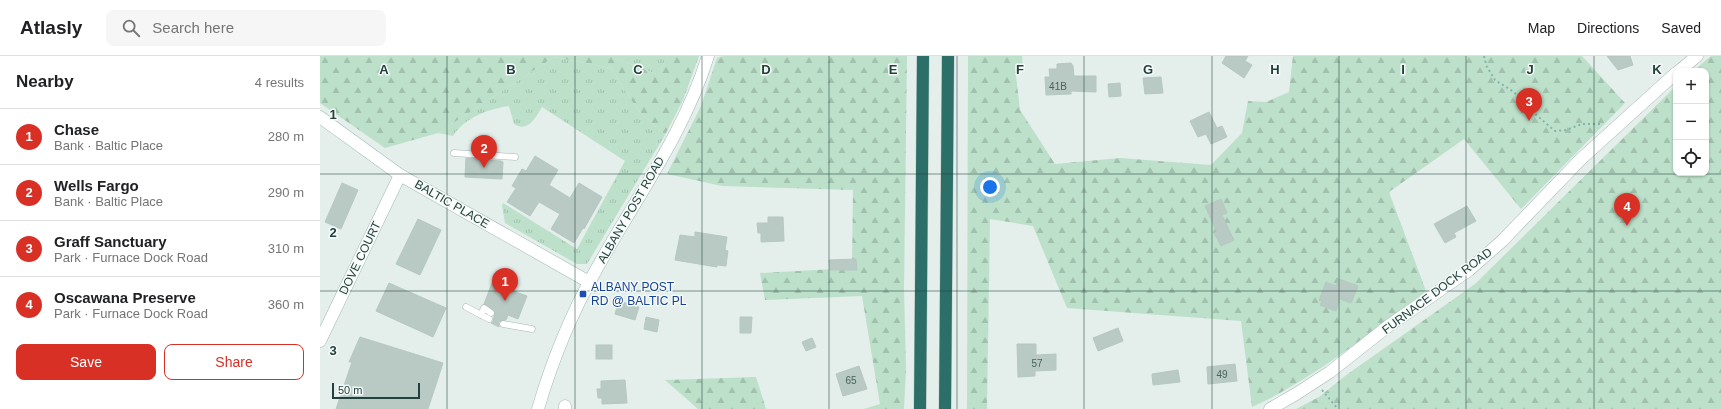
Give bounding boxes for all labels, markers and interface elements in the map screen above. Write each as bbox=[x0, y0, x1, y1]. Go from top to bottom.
search box bbox=[106, 10, 386, 46]
text: Atlasly bbox=[20, 17, 82, 38]
icon: search bbox=[120, 17, 142, 39]
text: Search here bbox=[152, 19, 234, 36]
text: Map bbox=[1528, 20, 1555, 36]
text: Directions bbox=[1577, 20, 1639, 36]
text: Saved bbox=[1661, 20, 1701, 36]
text: A bbox=[379, 62, 389, 77]
text: B bbox=[506, 62, 516, 77]
text: C bbox=[633, 62, 643, 77]
text: D bbox=[761, 62, 771, 77]
text: E bbox=[889, 62, 898, 77]
text: F bbox=[1016, 62, 1024, 77]
text: G bbox=[1143, 62, 1153, 77]
text: H bbox=[1270, 62, 1280, 77]
text: I bbox=[1401, 62, 1405, 77]
text: J bbox=[1526, 62, 1534, 77]
text: K bbox=[1652, 62, 1662, 77]
map controls bbox=[1673, 68, 1709, 176]
button: + bbox=[1673, 68, 1709, 104]
text: Nearby bbox=[16, 72, 74, 91]
text: 4 results bbox=[255, 75, 304, 90]
house number: 41B bbox=[1049, 81, 1067, 92]
pin: 3 bbox=[1516, 88, 1542, 121]
button: − bbox=[1673, 104, 1709, 140]
text: 1 bbox=[329, 107, 337, 122]
text: Chase bbox=[54, 121, 99, 138]
text: 1 bbox=[25, 129, 33, 144]
text: 280 m bbox=[268, 129, 304, 144]
pin: 2 bbox=[471, 135, 497, 168]
text: Bank · Baltic Place bbox=[54, 138, 163, 153]
button: locate bbox=[1673, 140, 1709, 176]
street label: ALBANY POST ROAD bbox=[595, 154, 667, 266]
text: Wells Fargo bbox=[54, 177, 139, 194]
street label: BALTIC PLACE bbox=[412, 177, 492, 231]
your location bbox=[980, 177, 1000, 197]
text: 2 bbox=[25, 185, 33, 200]
text: 290 m bbox=[268, 185, 304, 200]
pin: 4 bbox=[1614, 193, 1640, 226]
text: Bank · Baltic Place bbox=[54, 194, 163, 209]
street label: DOVE COURT bbox=[336, 218, 384, 297]
text: 2 bbox=[329, 225, 337, 240]
text: Graff Sanctuary bbox=[54, 233, 167, 250]
text: 3 bbox=[25, 241, 33, 256]
text: 310 m bbox=[268, 241, 304, 256]
street label: FURNACE DOCK ROAD bbox=[1379, 245, 1495, 337]
text: Park · Furnace Dock Road bbox=[54, 250, 208, 265]
pin: 1 bbox=[492, 268, 518, 301]
place label: ALBANY POST RD @ BALTIC PL bbox=[591, 280, 687, 308]
text: Oscawana Preserve bbox=[54, 289, 196, 306]
marker: ALBANY POST RD @ BALTIC PL bbox=[578, 289, 588, 299]
text: 4 bbox=[25, 297, 33, 312]
text: 360 m bbox=[268, 297, 304, 312]
text: Park · Furnace Dock Road bbox=[54, 306, 208, 321]
text: 3 bbox=[329, 343, 337, 358]
button: Save bbox=[16, 344, 156, 380]
button: Share bbox=[164, 344, 304, 380]
house number: 57 bbox=[1031, 358, 1043, 369]
house number: 49 bbox=[1216, 369, 1228, 380]
house number: 65 bbox=[845, 375, 857, 386]
scale bar bbox=[332, 381, 420, 400]
text: 50 m bbox=[338, 384, 362, 396]

